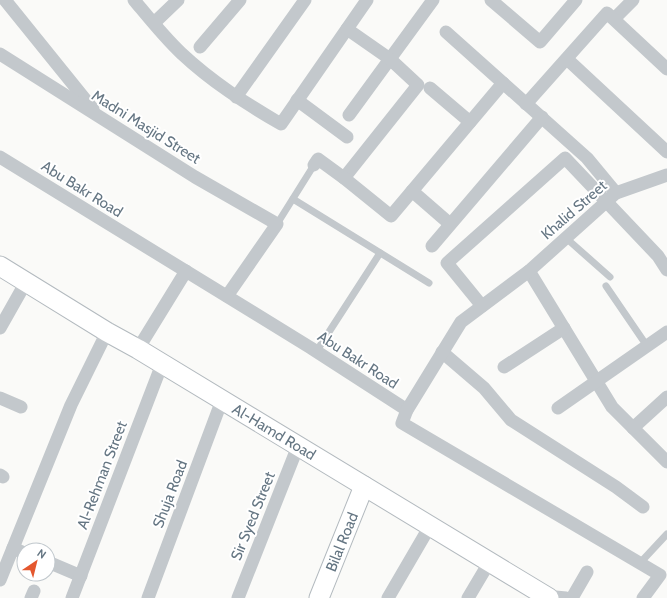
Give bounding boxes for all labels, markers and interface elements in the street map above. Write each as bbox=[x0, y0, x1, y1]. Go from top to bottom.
street label: Madni Masjid Street bbox=[88, 86, 204, 168]
street label: Abu Bakr Road bbox=[38, 157, 126, 221]
street label: Khalid Street bbox=[538, 177, 610, 243]
street label: Abu Bakr Road bbox=[314, 327, 402, 393]
street label: Al-Hamd Road bbox=[229, 400, 319, 464]
street label: Al-Rehman Street bbox=[73, 418, 131, 532]
street label: Shuja Road bbox=[149, 458, 191, 530]
street label: Sir Syed Street bbox=[227, 469, 279, 563]
street label: Bilal Road bbox=[322, 510, 362, 574]
north arrow bbox=[16, 542, 56, 582]
text: N bbox=[35, 546, 49, 562]

